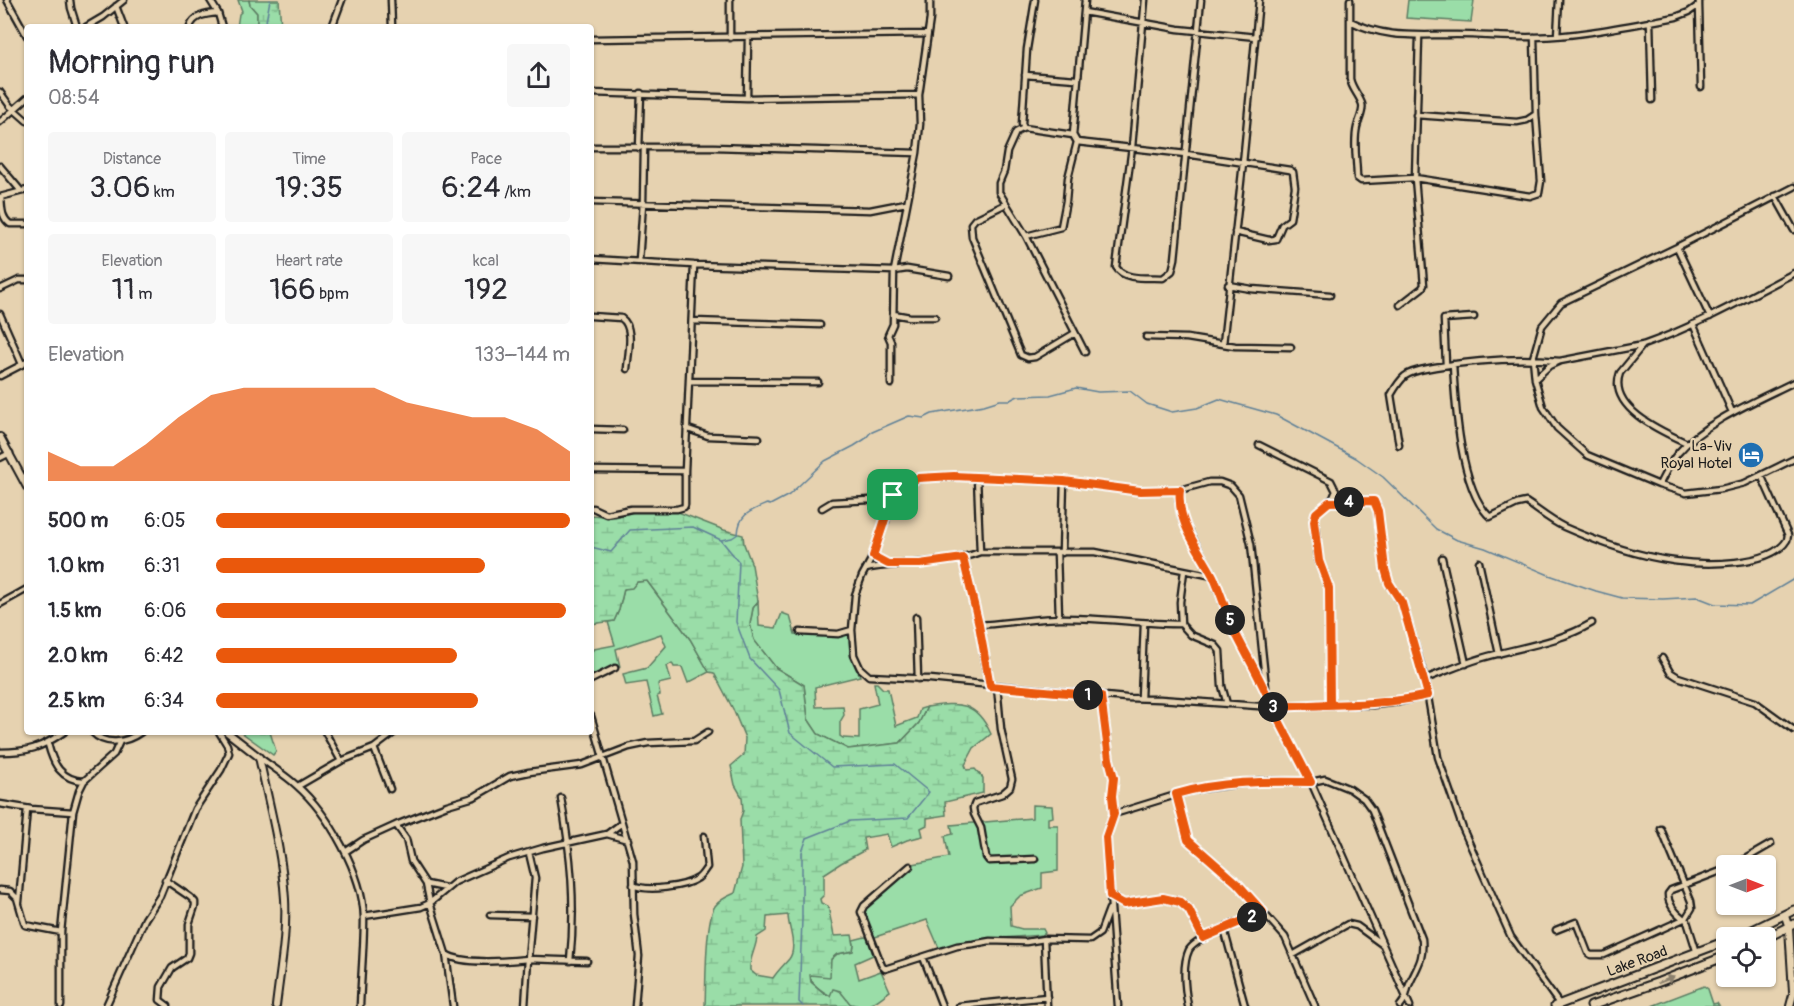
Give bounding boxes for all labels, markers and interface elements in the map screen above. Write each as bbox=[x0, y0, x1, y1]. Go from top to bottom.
text: Morning run bbox=[48, 42, 215, 83]
button: share bbox=[507, 44, 570, 107]
text: 08:54 bbox=[48, 85, 100, 110]
text: Distance bbox=[103, 149, 161, 169]
text: Time bbox=[292, 149, 326, 169]
text: Pace bbox=[470, 149, 502, 169]
text: 3.06 bbox=[89, 169, 150, 206]
text: 19:35 bbox=[275, 169, 343, 206]
text: 6:24 bbox=[441, 169, 501, 206]
text: km bbox=[150, 182, 175, 202]
text: /km bbox=[501, 182, 531, 202]
text: Elevation bbox=[102, 251, 162, 271]
text: Heart rate bbox=[275, 251, 343, 271]
text: kcal bbox=[473, 251, 499, 271]
text: 11 bbox=[111, 271, 135, 308]
text: 166 bbox=[269, 271, 316, 308]
text: 192 bbox=[464, 271, 508, 308]
text: m bbox=[135, 284, 153, 304]
text: bpm bbox=[316, 284, 349, 304]
text: Elevation bbox=[48, 342, 124, 367]
text: 133–144 m bbox=[475, 342, 570, 367]
place label: La-Viv Royal Hotel bbox=[1660, 437, 1732, 473]
hotel icon: La-Viv Royal Hotel bbox=[1736, 440, 1766, 470]
pin bbox=[867, 469, 918, 520]
icon: arrive bbox=[876, 478, 909, 511]
pin: 4 bbox=[1334, 487, 1364, 517]
text: 4 bbox=[1344, 492, 1354, 512]
text: 500 m bbox=[48, 508, 108, 533]
text: 6:05 bbox=[144, 508, 185, 533]
text: 1.0 km bbox=[48, 553, 104, 578]
text: 6:31 bbox=[144, 553, 180, 578]
text: 1.5 km bbox=[48, 598, 101, 623]
text: 6:06 bbox=[144, 598, 186, 623]
pin: 5 bbox=[1215, 605, 1245, 635]
text: 5 bbox=[1226, 610, 1234, 630]
text: 2.0 km bbox=[48, 643, 108, 668]
text: 6:42 bbox=[144, 643, 184, 668]
pin: 1 bbox=[1073, 680, 1103, 710]
text: 1 bbox=[1085, 685, 1091, 705]
text: 2.5 km bbox=[48, 688, 105, 713]
text: 6:34 bbox=[144, 688, 184, 713]
pin: 3 bbox=[1258, 692, 1288, 722]
text: 3 bbox=[1269, 697, 1277, 717]
north arrow bbox=[1716, 855, 1776, 915]
map controls bbox=[1716, 855, 1776, 987]
pin: 2 bbox=[1237, 902, 1267, 932]
text: 2 bbox=[1248, 907, 1256, 927]
button: locate bbox=[1716, 927, 1776, 987]
street label: Lake Road bbox=[1604, 942, 1670, 981]
one-way arrow bbox=[1657, 974, 1675, 984]

